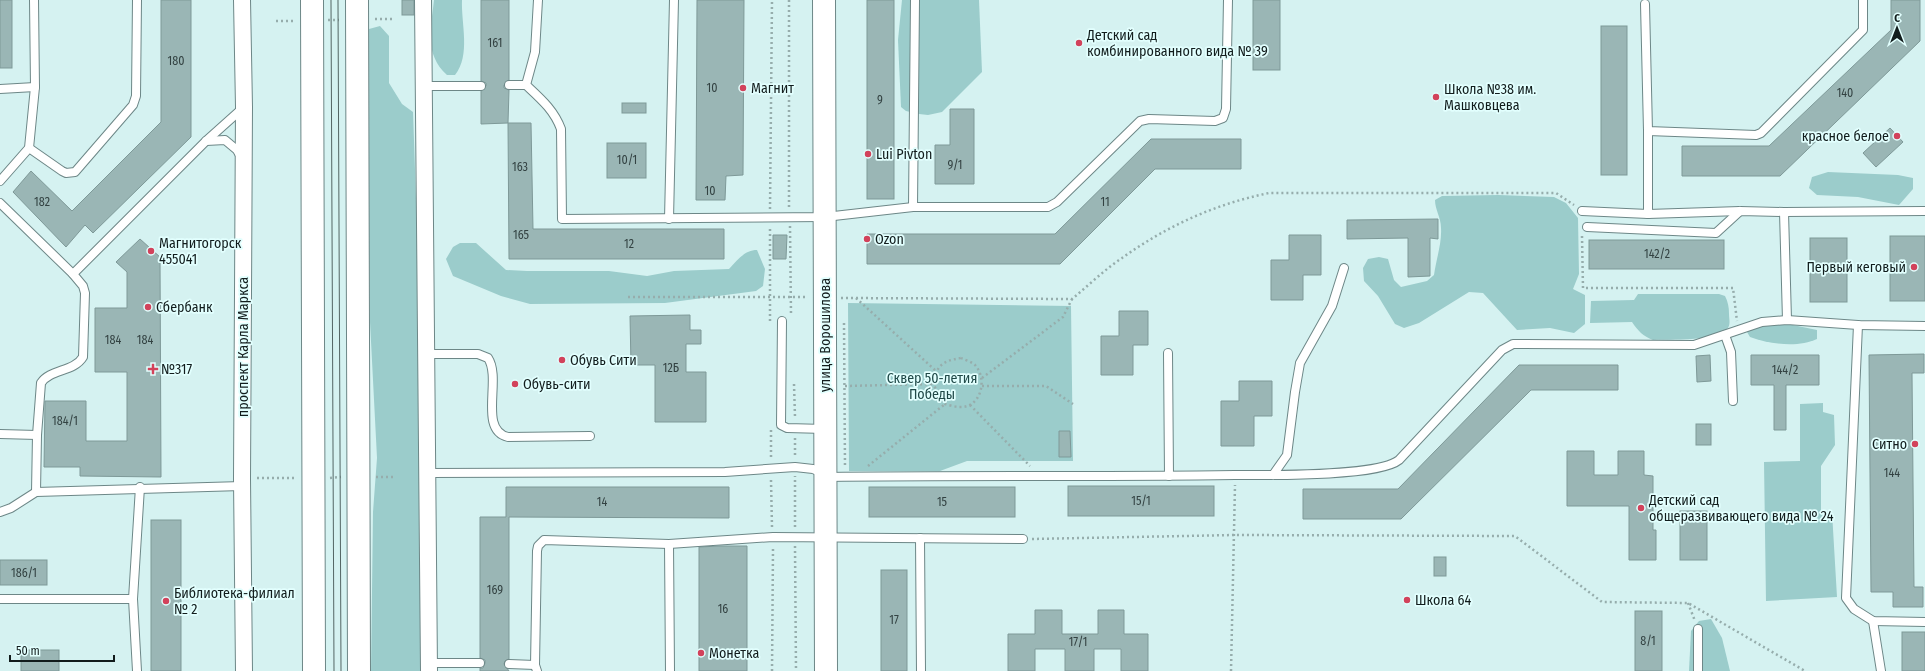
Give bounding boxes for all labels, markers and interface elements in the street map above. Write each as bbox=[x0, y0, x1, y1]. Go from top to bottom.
north arrow bbox=[1877, 8, 1917, 48]
text: С bbox=[1894, 12, 1900, 25]
place label: Детский сад комбинированного вида № 39 bbox=[1086, 27, 1268, 60]
house number: 161 bbox=[488, 36, 502, 50]
marker: Детский сад комбинированного вида № 39 bbox=[1074, 38, 1084, 48]
house number: 180 bbox=[168, 54, 184, 68]
place label: Магнит bbox=[751, 80, 794, 97]
house number: 10 bbox=[707, 81, 717, 95]
place label: Школа №38 им. Машковцева bbox=[1444, 81, 1536, 114]
marker: Магнит bbox=[738, 83, 748, 93]
house number: 140 bbox=[1837, 86, 1853, 100]
marker: Школа №38 им. Машковцева bbox=[1431, 92, 1441, 102]
house number: 9 bbox=[877, 93, 883, 107]
place label: красное белое bbox=[1802, 128, 1889, 145]
marker: красное белое bbox=[1892, 131, 1902, 141]
place label: Lui Pivton bbox=[876, 146, 932, 163]
marker: Lui Pivton bbox=[863, 149, 873, 159]
house number: 10/1 bbox=[617, 153, 637, 167]
house number: 9/1 bbox=[948, 158, 962, 172]
house number: 163 bbox=[512, 160, 528, 174]
house number: 10 bbox=[705, 184, 715, 198]
house number: 182 bbox=[34, 195, 50, 209]
house number: 11 bbox=[1100, 195, 1110, 209]
house number: 165 bbox=[513, 228, 530, 242]
place label: Ozon bbox=[875, 231, 904, 248]
marker: Ozon bbox=[862, 234, 872, 244]
place label: Магнитогорск 455041 bbox=[159, 235, 242, 268]
house number: 12 bbox=[624, 237, 634, 251]
marker: Магнитогорск 455041 bbox=[146, 246, 156, 256]
house number: 142/2 bbox=[1644, 247, 1670, 261]
place label: Первый кеговый bbox=[1806, 259, 1906, 276]
marker: Первый кеговый bbox=[1909, 262, 1919, 272]
street label: проспект Карла Маркса bbox=[235, 277, 252, 417]
street label: улица Ворошилова bbox=[817, 278, 834, 392]
place label: Сбербанк bbox=[156, 299, 213, 316]
marker: Сбербанк bbox=[143, 302, 153, 312]
house number: 184 bbox=[105, 333, 121, 347]
house number: 184 bbox=[137, 333, 153, 347]
place label: Обувь Сити bbox=[570, 352, 637, 369]
marker: Обувь Сити bbox=[557, 355, 567, 365]
place label: №317 bbox=[161, 361, 193, 378]
house number: 12Б bbox=[663, 361, 679, 375]
house number: 144/2 bbox=[1772, 363, 1798, 377]
marker: №317 bbox=[148, 364, 158, 374]
park label: Сквер 50-летия Победы bbox=[887, 370, 977, 403]
place label: Обувь-сити bbox=[523, 376, 591, 393]
marker: Обувь-сити bbox=[510, 379, 520, 389]
house number: 184/1 bbox=[52, 414, 78, 428]
place label: Ситно bbox=[1872, 436, 1907, 453]
marker: Ситно bbox=[1910, 439, 1920, 449]
house number: 144 bbox=[1884, 466, 1900, 480]
place label: Детский сад общеразвивающего вида № 24 bbox=[1648, 492, 1834, 525]
house number: 15/1 bbox=[1131, 494, 1151, 508]
house number: 14 bbox=[597, 495, 607, 509]
house number: 15 bbox=[937, 495, 948, 509]
marker: Детский сад общеразвивающего вида № 24 bbox=[1636, 503, 1646, 513]
house number: 186/1 bbox=[11, 566, 37, 580]
house number: 169 bbox=[487, 583, 503, 597]
place label: Библиотека-филиал № 2 bbox=[174, 585, 295, 618]
place label: Школа 64 bbox=[1415, 592, 1471, 609]
marker: Школа 64 bbox=[1402, 595, 1412, 605]
marker: Библиотека-филиал № 2 bbox=[161, 596, 171, 606]
house number: 16 bbox=[718, 602, 728, 616]
house number: 17 bbox=[889, 613, 899, 627]
house number: 8/1 bbox=[1640, 634, 1656, 648]
house number: 17/1 bbox=[1069, 635, 1087, 649]
scale bar bbox=[10, 637, 114, 663]
text: 50 m bbox=[16, 644, 40, 658]
place label: Монетка bbox=[709, 645, 759, 662]
marker: Монетка bbox=[696, 648, 706, 658]

